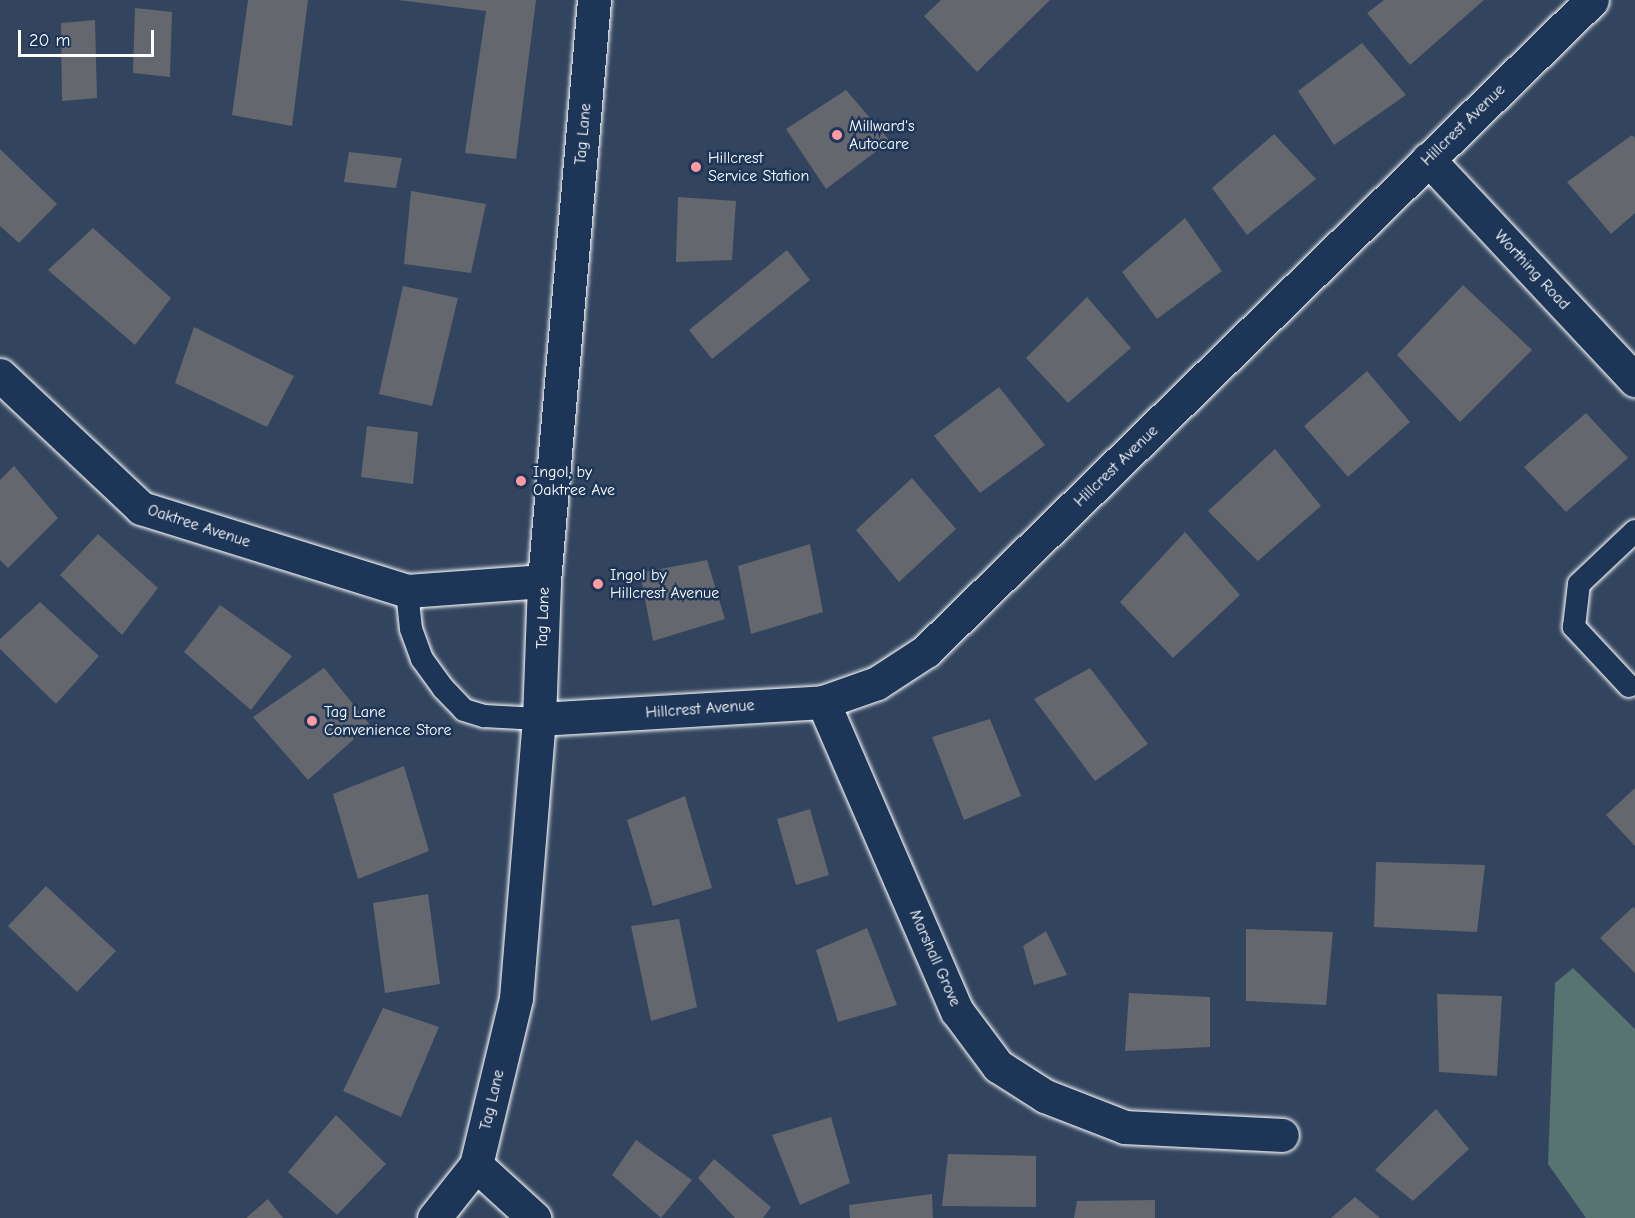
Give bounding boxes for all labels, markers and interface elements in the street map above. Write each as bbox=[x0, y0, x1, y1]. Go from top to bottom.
scale bar bbox=[21, 18, 158, 56]
text: 20 m bbox=[29, 30, 70, 51]
street label: Hillcrest Avenue bbox=[1417, 80, 1509, 170]
street label: Tag Lane bbox=[571, 102, 595, 166]
place label: Millward's Autocare bbox=[849, 116, 915, 154]
marker: Millward's Autocare bbox=[830, 128, 844, 142]
place label: Hillcrest Service Station bbox=[708, 148, 809, 186]
marker: Hillcrest Service Station bbox=[689, 160, 703, 174]
street label: Worthing Road bbox=[1490, 226, 1574, 314]
street label: Hillcrest Avenue bbox=[1070, 421, 1162, 511]
place label: Ingol, by Oaktree Ave bbox=[533, 462, 615, 500]
marker: Ingol, by Oaktree Ave bbox=[514, 474, 528, 488]
street label: Oaktree Avenue bbox=[145, 500, 253, 552]
place label: Ingol by Hillcrest Avenue bbox=[610, 565, 719, 603]
marker: Ingol by Hillcrest Avenue bbox=[591, 577, 605, 591]
street label: Tag Lane bbox=[532, 587, 554, 649]
street label: Hillcrest Avenue bbox=[645, 696, 755, 722]
place label: Tag Lane Convenience Store bbox=[324, 702, 451, 740]
marker: Tag Lane Convenience Store bbox=[305, 714, 319, 728]
street label: Marshall Grove bbox=[905, 907, 965, 1009]
street label: Tag Lane bbox=[476, 1068, 508, 1132]

